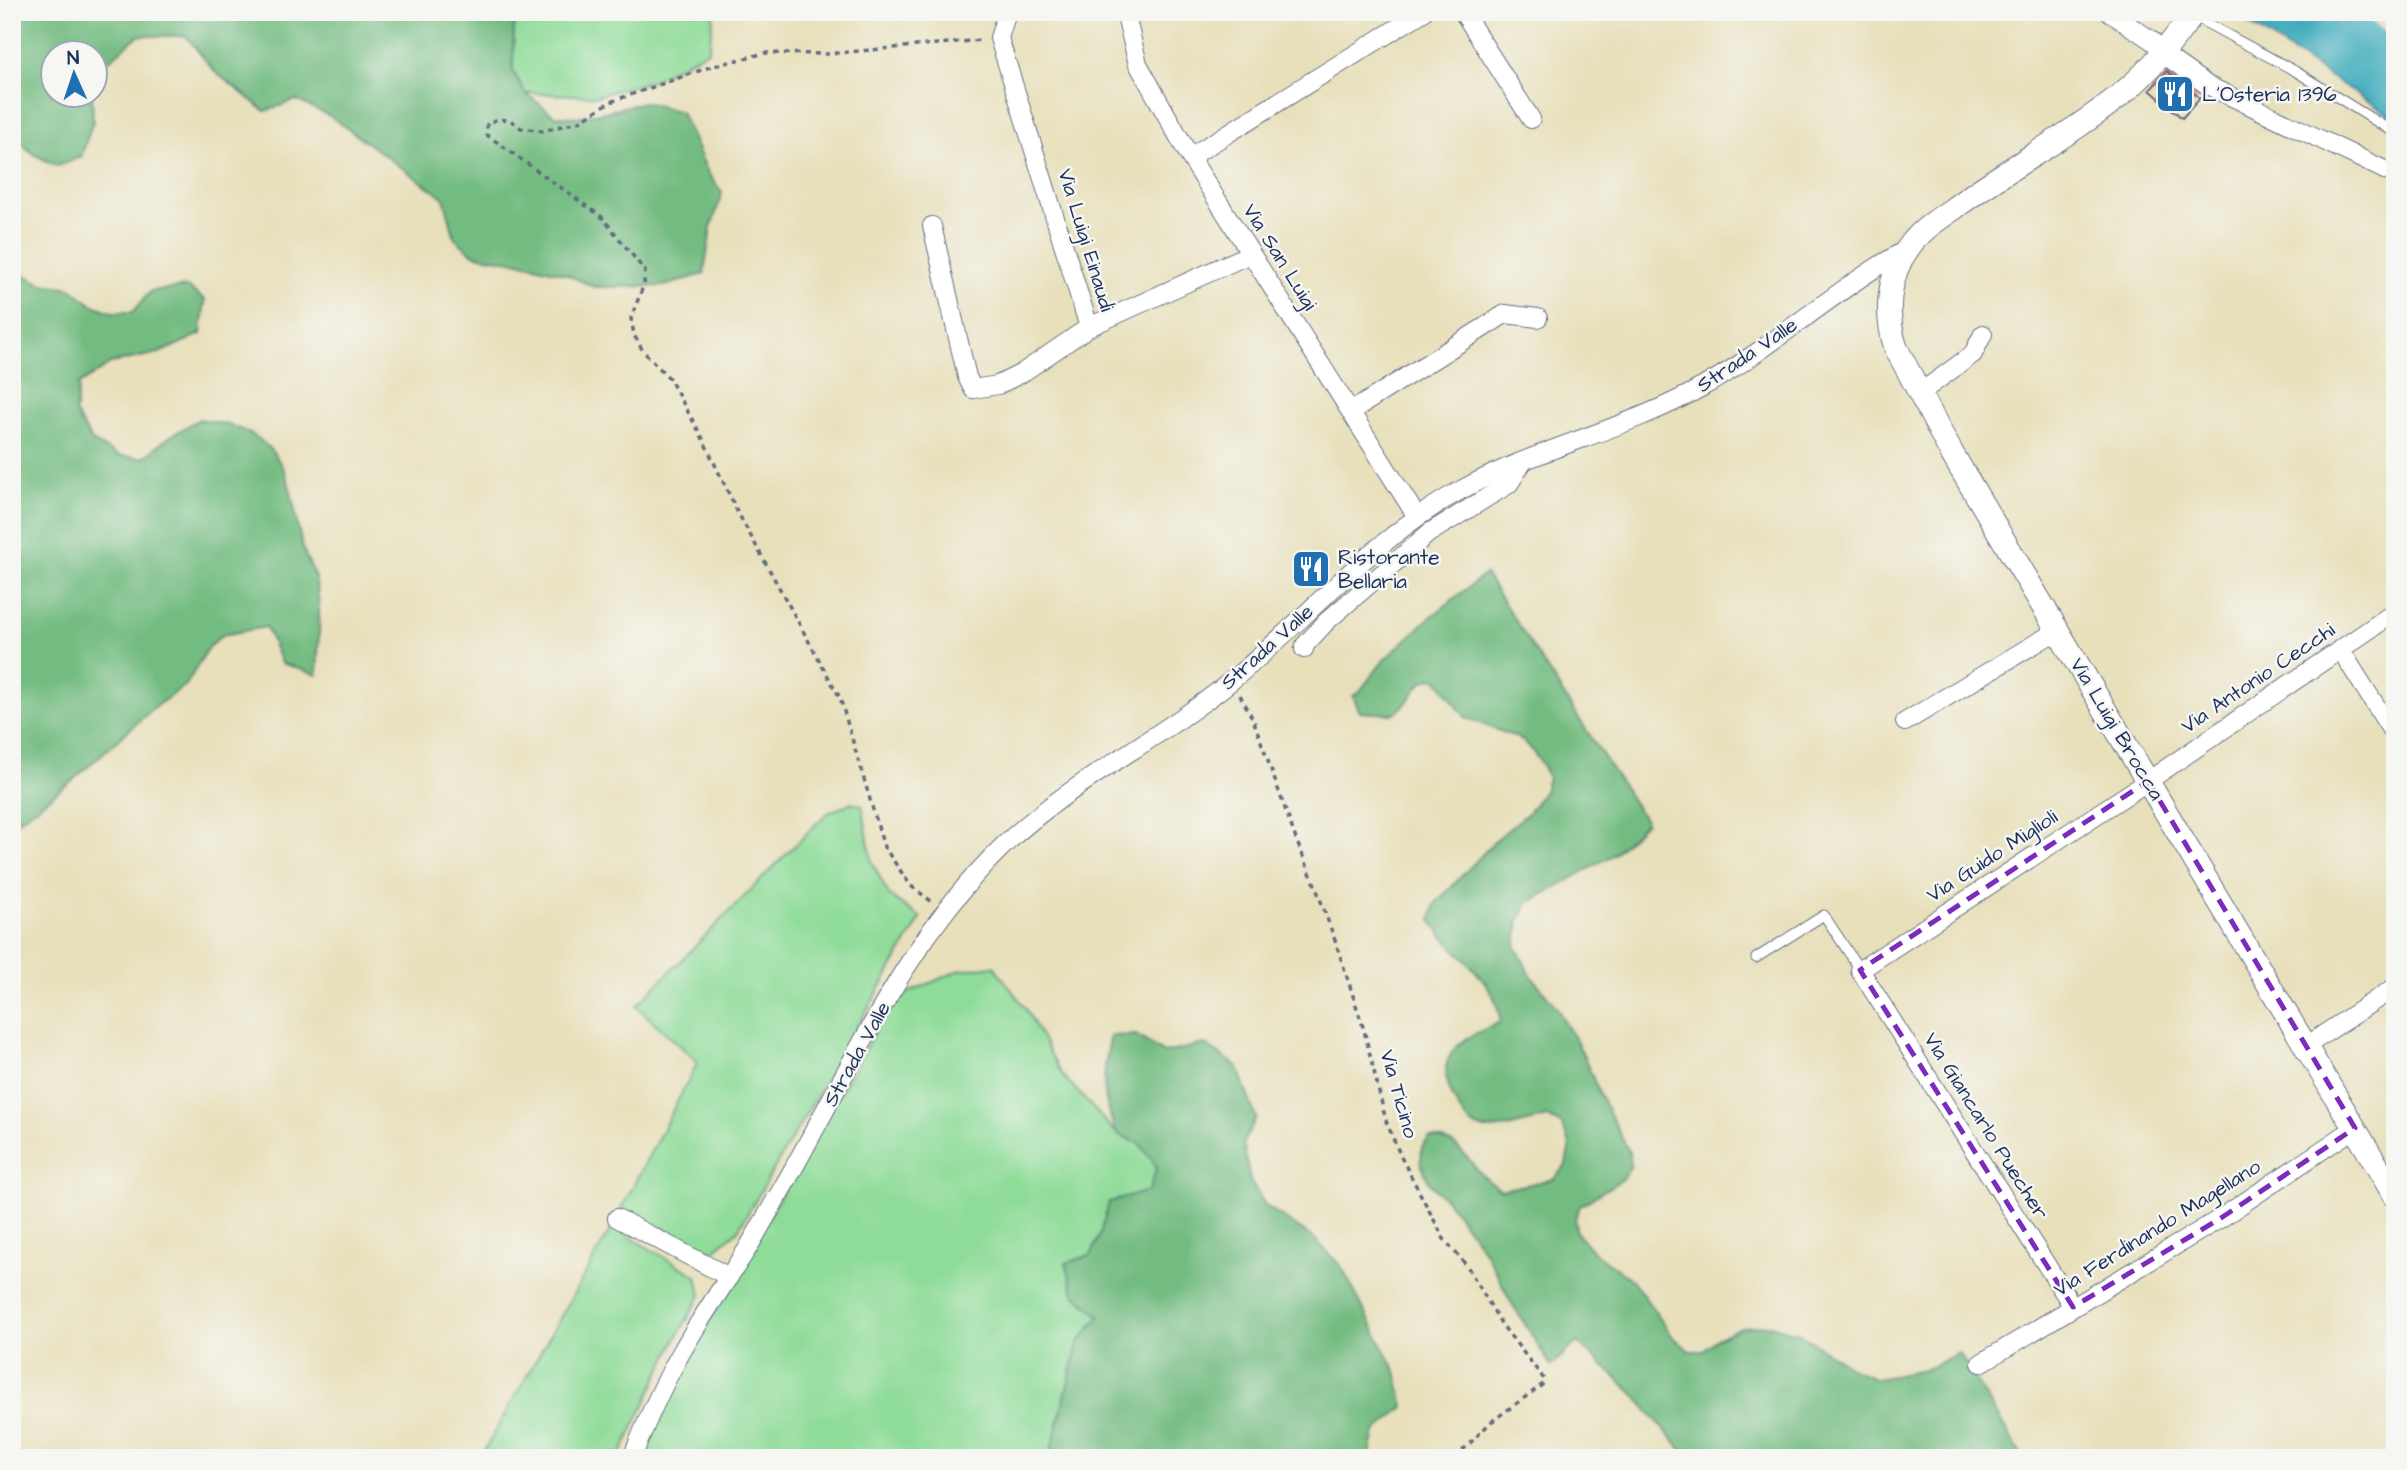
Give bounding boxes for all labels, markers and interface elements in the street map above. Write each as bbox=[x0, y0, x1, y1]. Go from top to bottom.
north arrow bbox=[38, 38, 108, 108]
text: N bbox=[67, 45, 80, 72]
restaurant icon: L'Osteria 1396 bbox=[2154, 73, 2196, 115]
place label: L'Osteria 1396 bbox=[2202, 80, 2337, 109]
street label: Via Luigi Einaudi bbox=[1049, 165, 1121, 315]
street label: Via San Luigi bbox=[1234, 198, 1324, 317]
street label: Strada Valle bbox=[1691, 311, 1803, 399]
place label: Ristorante Bellaria bbox=[1338, 543, 1440, 596]
restaurant icon: Ristorante Bellaria bbox=[1290, 548, 1332, 590]
street label: Strada Valle bbox=[1214, 597, 1320, 697]
street label: Via Antonio Cecchi bbox=[2175, 616, 2341, 740]
street label: Via Luigi Brocca bbox=[2061, 652, 2171, 807]
street label: Via Guido Miglioli bbox=[1921, 803, 2064, 911]
street label: Strada Valle bbox=[816, 996, 898, 1112]
street label: Via Giancarlo Puecher bbox=[1917, 1027, 2056, 1225]
street label: Via Ticino bbox=[1373, 1047, 1425, 1142]
street label: Via Ferdinando Magellano bbox=[2048, 1152, 2267, 1305]

